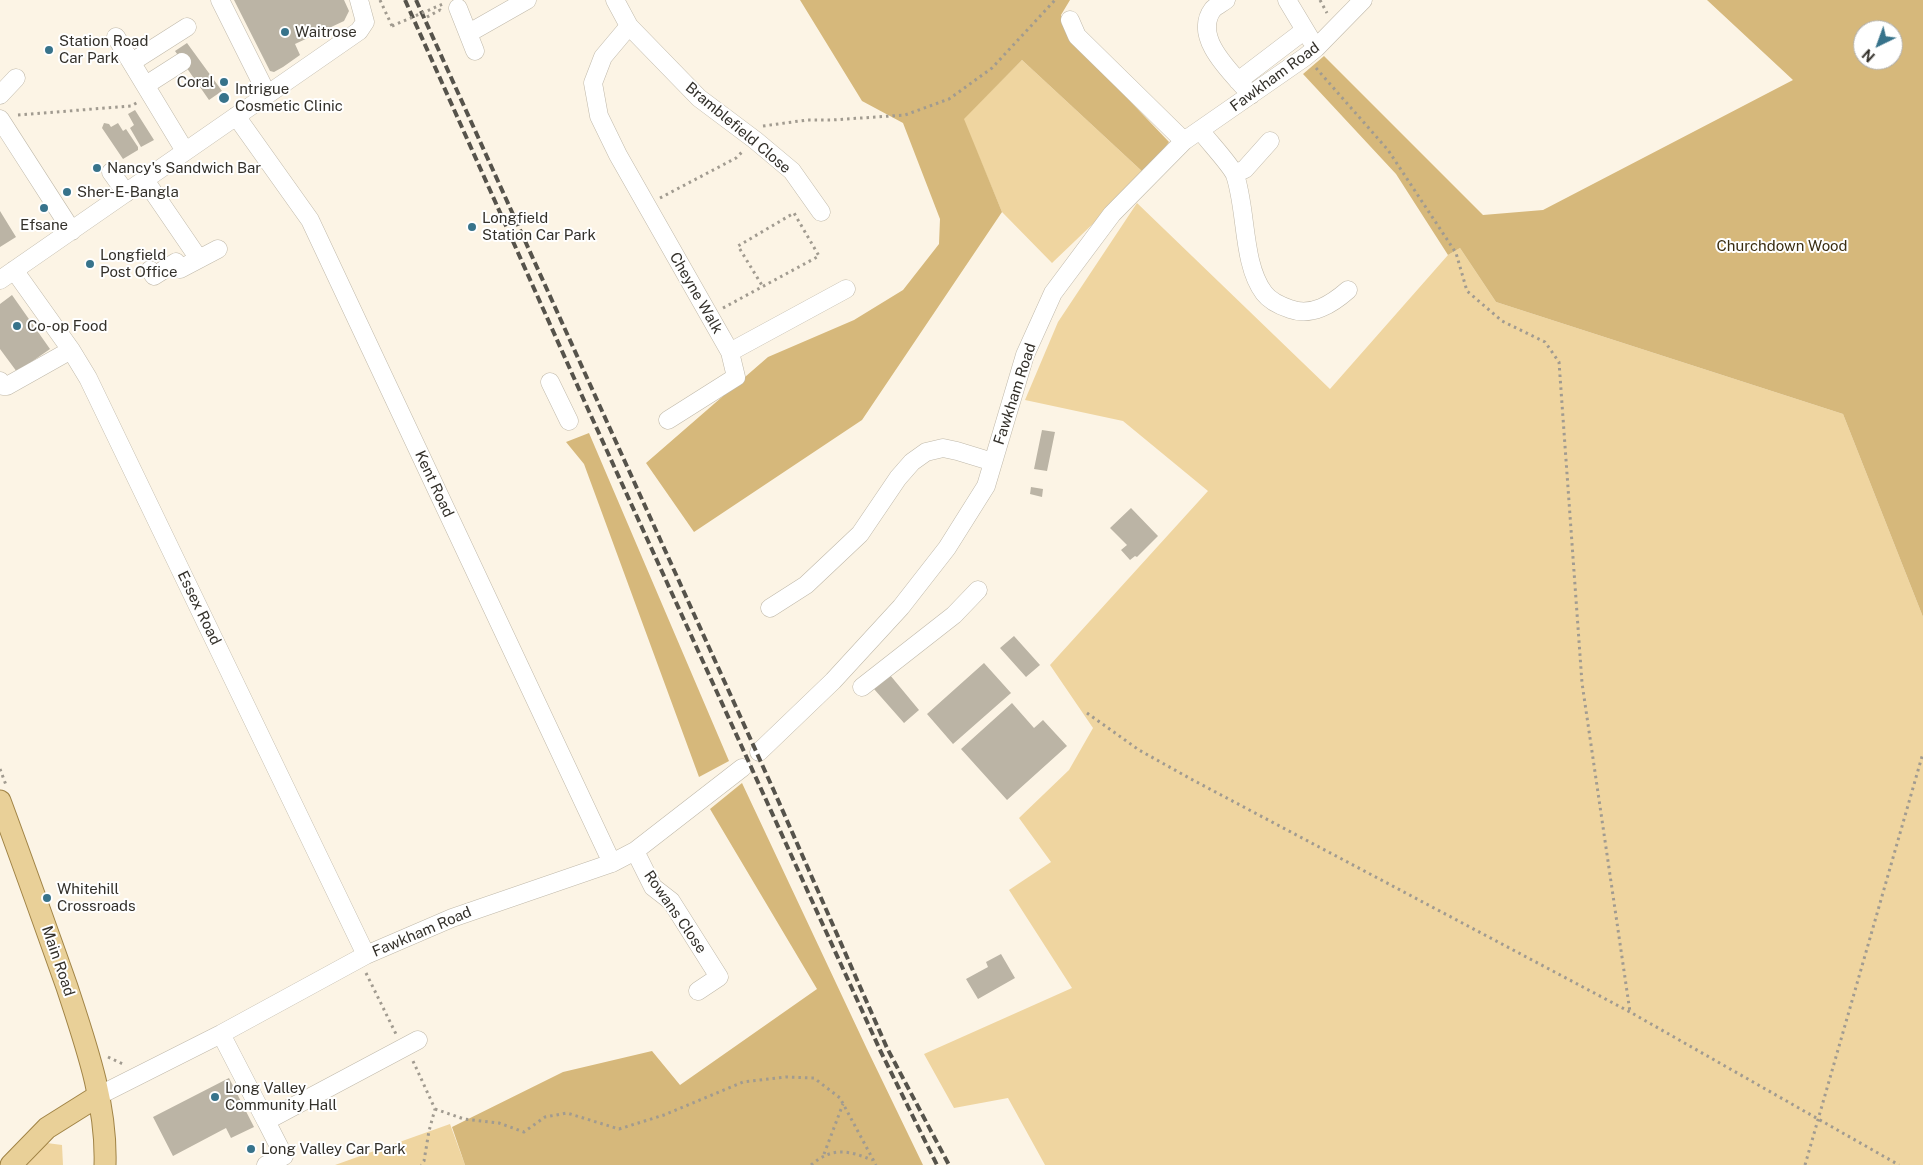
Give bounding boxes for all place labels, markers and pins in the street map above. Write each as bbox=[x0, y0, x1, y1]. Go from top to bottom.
place label: Waitrose bbox=[295, 23, 357, 41]
marker: Waitrose bbox=[279, 26, 291, 38]
place label: Station Road Car Park bbox=[59, 32, 148, 67]
marker: Station Road Car Park bbox=[43, 44, 55, 56]
place label: Coral bbox=[177, 73, 214, 91]
marker: Coral bbox=[218, 76, 230, 88]
place label: Intrigue Cosmetic Clinic bbox=[235, 80, 343, 115]
marker: Intrigue Cosmetic Clinic bbox=[217, 91, 231, 105]
place label: Nancy's Sandwich Bar bbox=[107, 159, 261, 177]
marker: Nancy's Sandwich Bar bbox=[91, 162, 103, 174]
place label: Sher-E-Bangla bbox=[77, 183, 179, 201]
marker: Sher-E-Bangla bbox=[61, 186, 73, 198]
marker: Efsane bbox=[38, 202, 50, 214]
place label: Longfield Station Car Park bbox=[482, 209, 596, 244]
place label: Efsane bbox=[20, 216, 68, 234]
marker: Longfield Station Car Park bbox=[466, 221, 478, 233]
place label: Longfield Post Office bbox=[100, 246, 177, 281]
marker: Longfield Post Office bbox=[84, 258, 96, 270]
place label: Co-op Food bbox=[27, 317, 107, 335]
marker: Co-op Food bbox=[11, 320, 23, 332]
place label: Whitehill Crossroads bbox=[57, 880, 136, 915]
marker: Whitehill Crossroads bbox=[41, 892, 53, 904]
place label: Long Valley Community Hall bbox=[225, 1079, 337, 1114]
marker: Long Valley Community Hall bbox=[209, 1091, 221, 1103]
place label: Long Valley Car Park bbox=[261, 1140, 406, 1158]
marker: Long Valley Car Park bbox=[245, 1143, 257, 1155]

